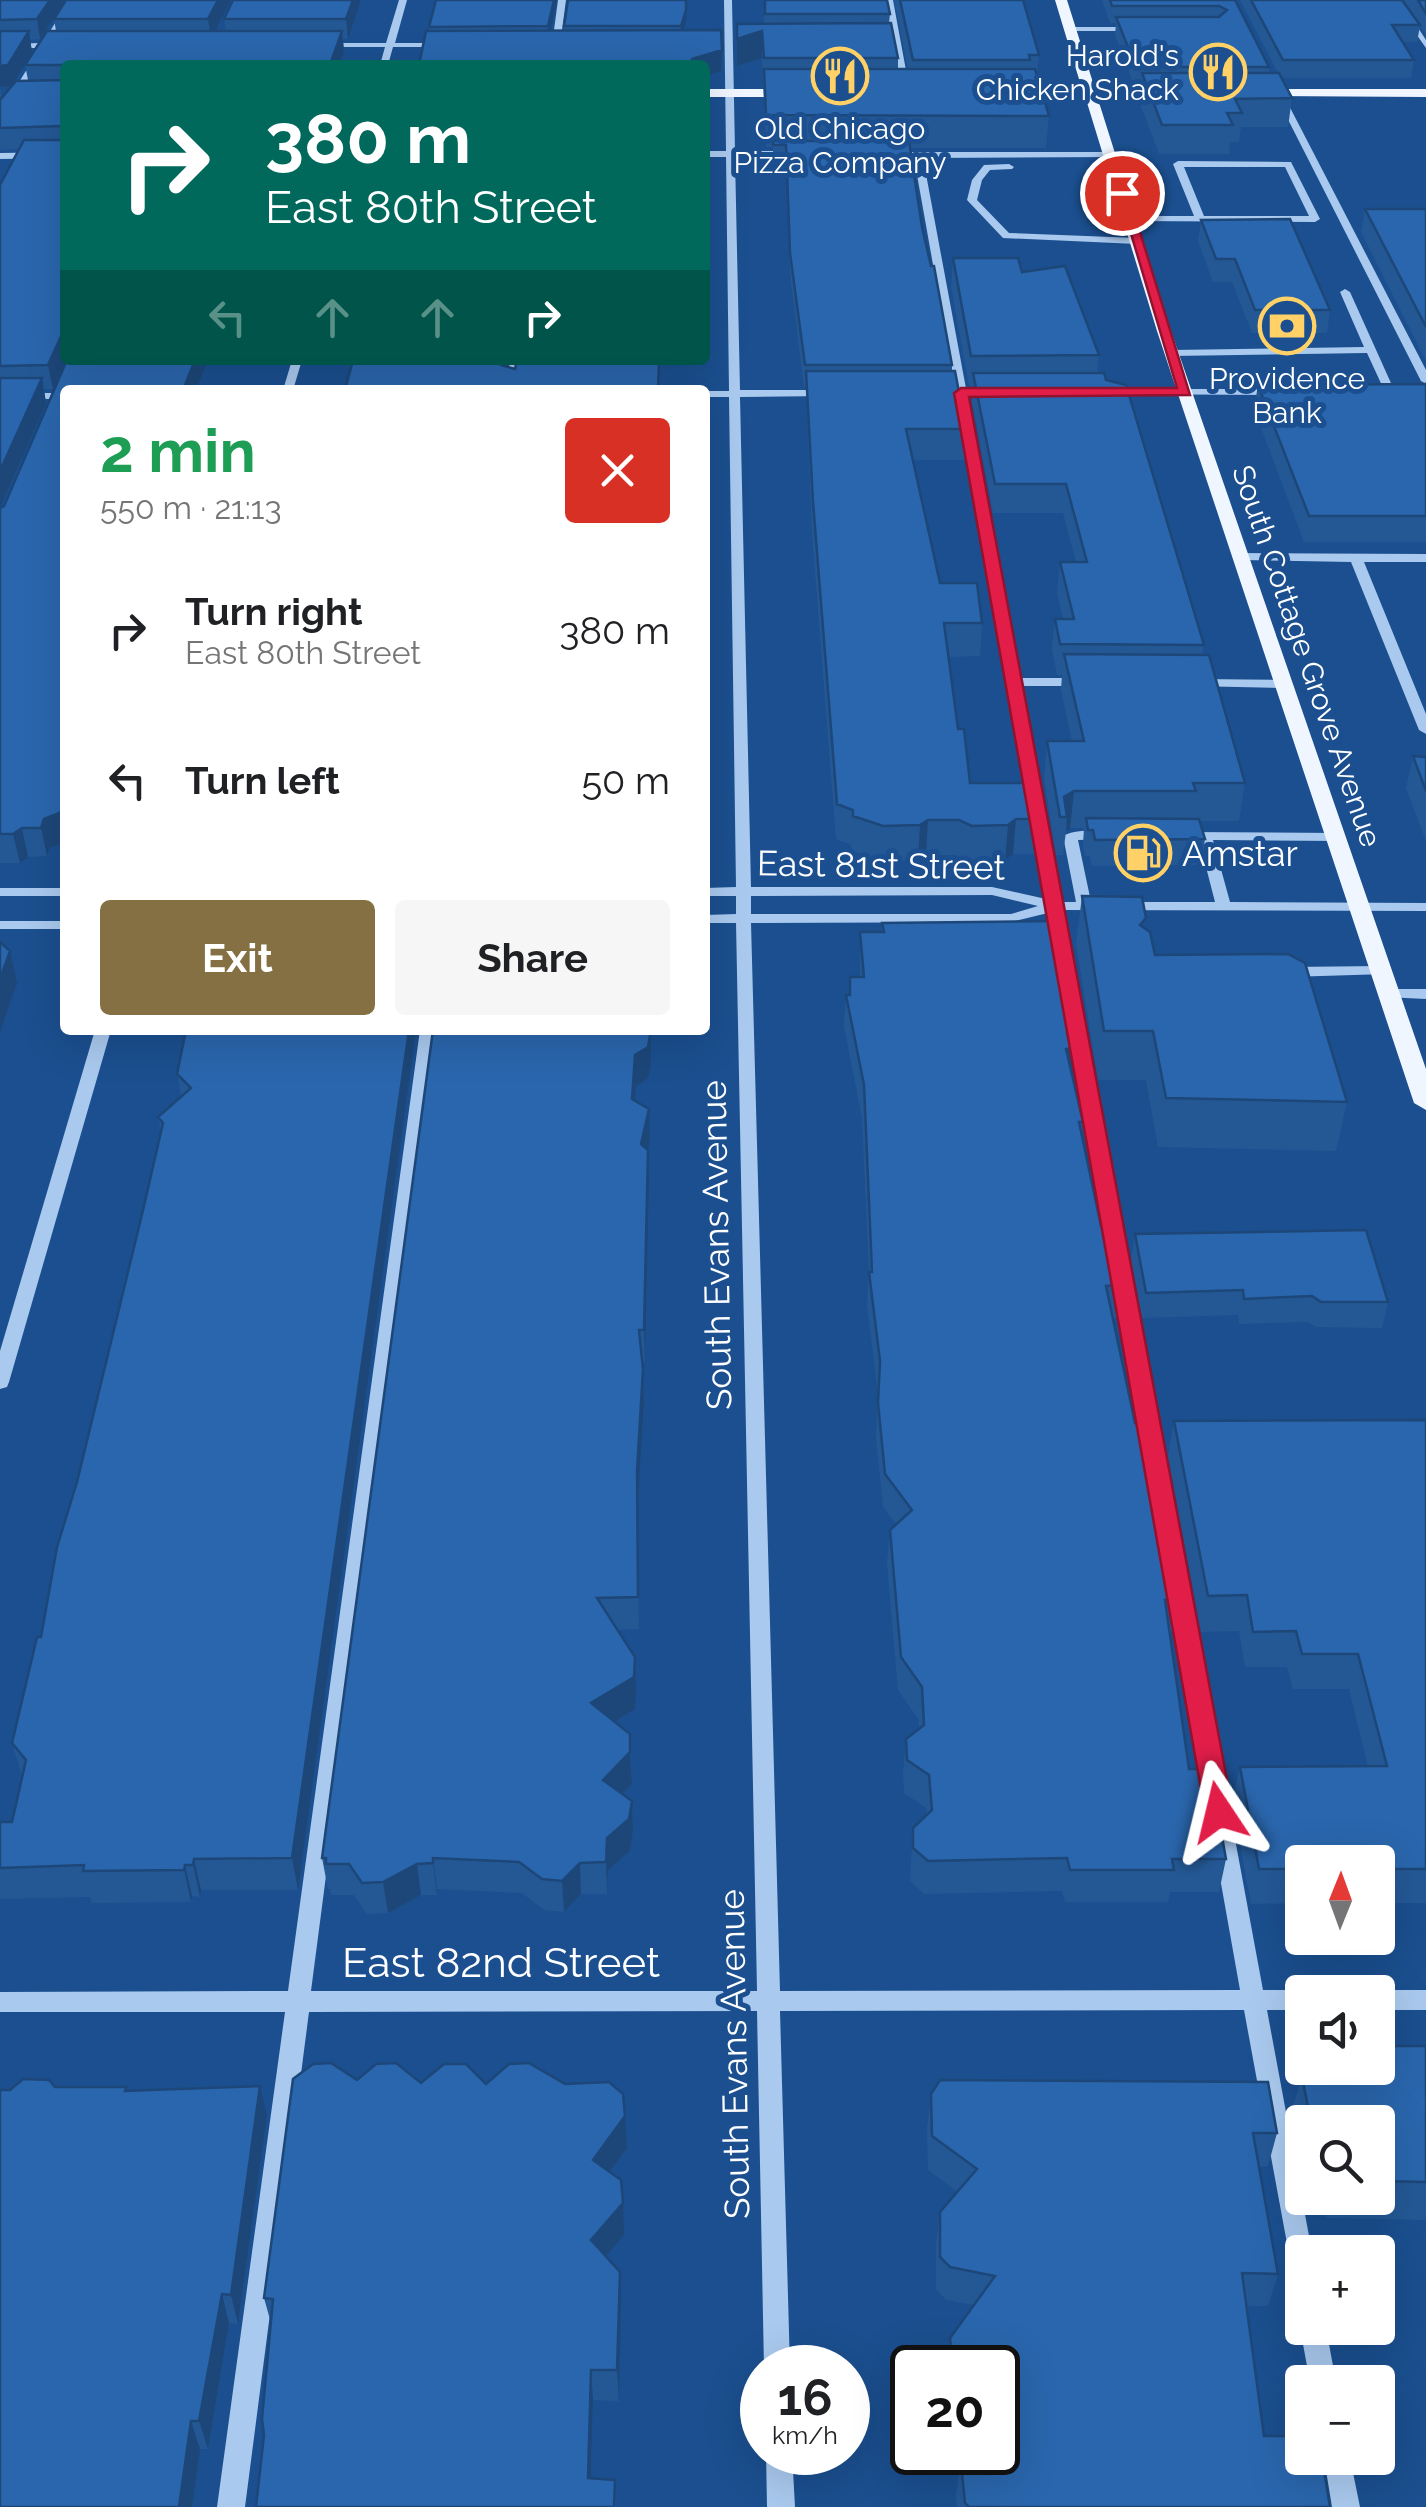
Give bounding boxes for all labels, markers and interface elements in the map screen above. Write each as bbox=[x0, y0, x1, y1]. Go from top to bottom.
place label: Harold's Chicken Shack bbox=[976, 38, 1179, 107]
restaurant icon: Harold's Chicken Shack bbox=[1188, 42, 1248, 102]
restaurant icon: Old Chicago Pizza Company bbox=[810, 46, 870, 106]
text: 380 m bbox=[265, 97, 471, 179]
icon: right bbox=[100, 100, 230, 230]
place label: Old Chicago Pizza Company bbox=[733, 111, 947, 180]
pin bbox=[1080, 151, 1165, 236]
icon: arrive bbox=[1095, 166, 1150, 221]
text: East 80th Street bbox=[265, 181, 597, 234]
icon: left bbox=[200, 290, 255, 345]
icon: ahead bbox=[305, 290, 360, 345]
icon: ahead bbox=[410, 290, 465, 345]
icon: right bbox=[515, 290, 570, 345]
bank icon: Providence Bank bbox=[1257, 296, 1317, 356]
place label: Providence Bank bbox=[1209, 361, 1365, 430]
text: 2 min bbox=[100, 416, 256, 486]
button: close bbox=[565, 418, 670, 523]
street label: South Cottage Grove Avenue bbox=[1225, 461, 1389, 851]
text: 550 m · 21:13 bbox=[100, 489, 282, 526]
text: Turn right bbox=[185, 589, 362, 634]
icon: right bbox=[100, 603, 155, 658]
text: 380 m bbox=[559, 608, 670, 653]
text: East 80th Street bbox=[185, 634, 421, 671]
icon: left bbox=[100, 753, 155, 808]
text: Turn left bbox=[185, 758, 340, 803]
text: 50 m bbox=[581, 758, 670, 803]
fuel station icon: Amstar bbox=[1113, 823, 1173, 883]
place label: Amstar bbox=[1182, 833, 1298, 874]
street label: East 81st Street bbox=[757, 842, 1006, 888]
button: Exit bbox=[100, 900, 375, 1015]
button: Share bbox=[395, 900, 670, 1015]
street label: South Evans Avenue bbox=[693, 1080, 739, 1410]
position arrow bbox=[1167, 1760, 1271, 1864]
north arrow bbox=[1285, 1845, 1395, 1955]
map controls bbox=[1285, 1845, 1395, 2475]
street label: South Evans Avenue bbox=[711, 1889, 757, 2219]
street label: East 82nd Street bbox=[342, 1938, 660, 1987]
button: sound bbox=[1285, 1975, 1395, 2085]
button: search bbox=[1285, 2105, 1395, 2215]
button: + bbox=[1285, 2235, 1395, 2345]
speed limit sign: 20 bbox=[890, 2345, 1020, 2475]
button: − bbox=[1285, 2365, 1395, 2475]
text: 16 bbox=[777, 2368, 833, 2427]
text: km/h bbox=[772, 2420, 838, 2450]

